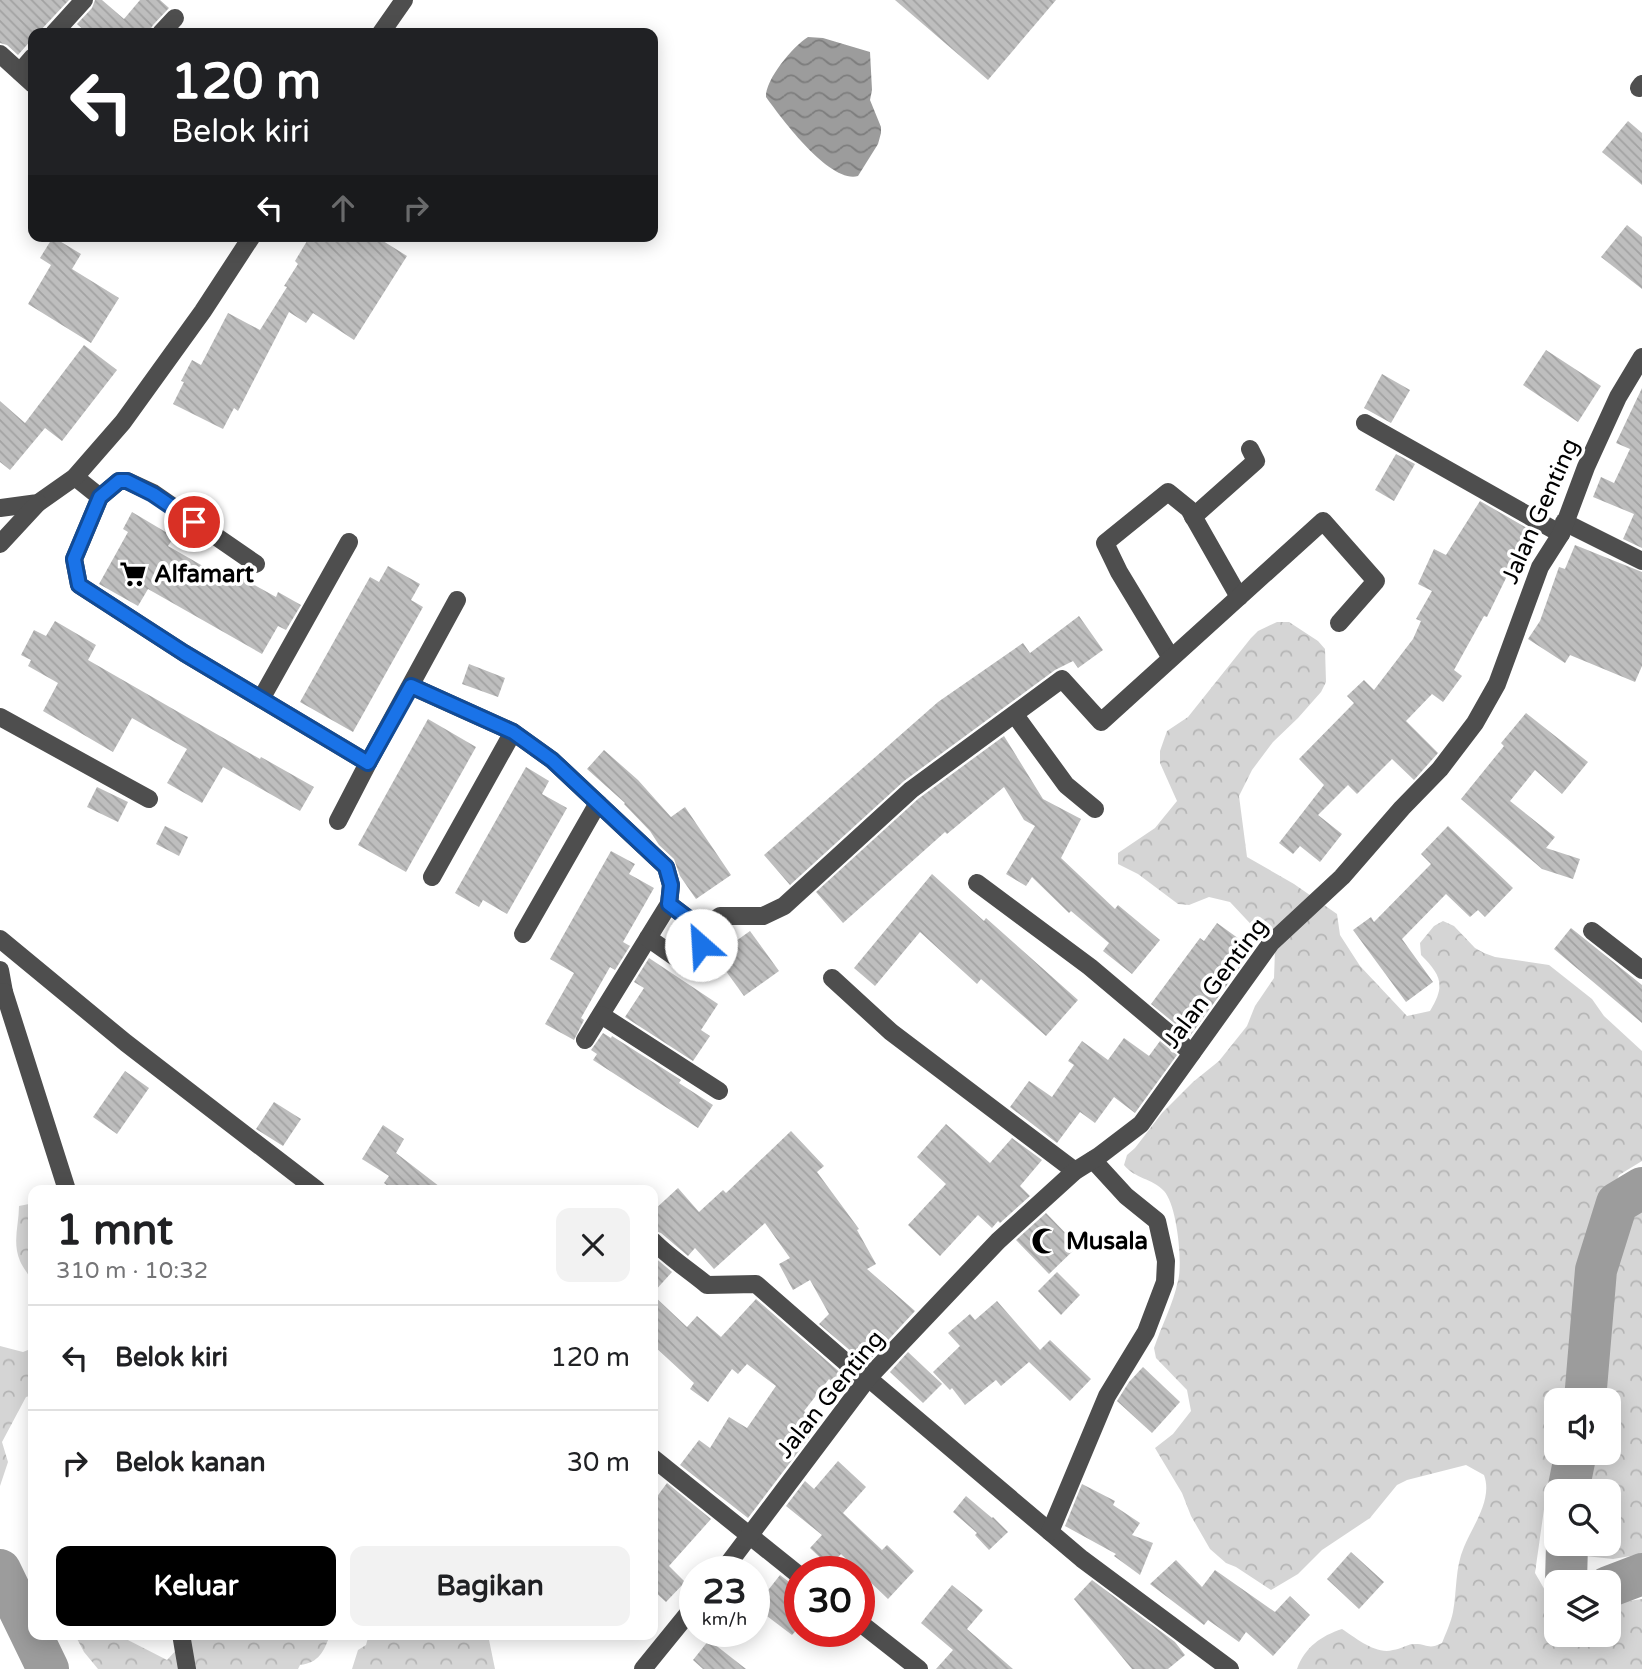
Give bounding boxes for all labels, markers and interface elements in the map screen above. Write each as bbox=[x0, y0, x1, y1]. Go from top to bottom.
text: 120 m bbox=[171, 53, 321, 112]
icon: left bbox=[56, 56, 147, 147]
text: Belok kiri bbox=[171, 113, 310, 151]
icon: left bbox=[251, 189, 289, 227]
icon: ahead bbox=[324, 189, 362, 227]
icon: right bbox=[397, 189, 435, 227]
street label: Jalan Genting bbox=[1495, 434, 1585, 588]
pin bbox=[164, 492, 224, 552]
icon: arrive bbox=[175, 503, 213, 541]
supermarket icon: Alfamart bbox=[118, 559, 148, 589]
place label: Alfamart bbox=[154, 560, 255, 589]
position arrow bbox=[664, 908, 738, 982]
street label: Jalan Genting bbox=[1157, 912, 1274, 1054]
text: 1 mnt bbox=[56, 1205, 173, 1256]
button: close bbox=[556, 1208, 630, 1282]
mosque icon: Musala bbox=[1030, 1226, 1060, 1256]
place label: Musala bbox=[1066, 1227, 1148, 1256]
text: 310 m · 10:32 bbox=[56, 1257, 208, 1285]
street label: Jalan Genting bbox=[770, 1325, 891, 1464]
icon: left bbox=[56, 1339, 94, 1377]
text: Belok kiri bbox=[115, 1342, 228, 1373]
text: 120 m bbox=[550, 1342, 630, 1373]
map controls bbox=[1544, 1388, 1621, 1647]
button: sound bbox=[1544, 1388, 1621, 1465]
icon: right bbox=[56, 1444, 94, 1482]
text: Belok kanan bbox=[115, 1447, 266, 1478]
text: 30 m bbox=[567, 1447, 630, 1478]
button: search bbox=[1544, 1479, 1621, 1556]
button: Keluar bbox=[56, 1546, 336, 1626]
button: Bagikan bbox=[350, 1546, 630, 1626]
speed limit sign: 30 bbox=[784, 1556, 875, 1647]
button: layers bbox=[1544, 1570, 1621, 1647]
text: 23 bbox=[703, 1571, 746, 1613]
text: km/h bbox=[702, 1608, 747, 1630]

